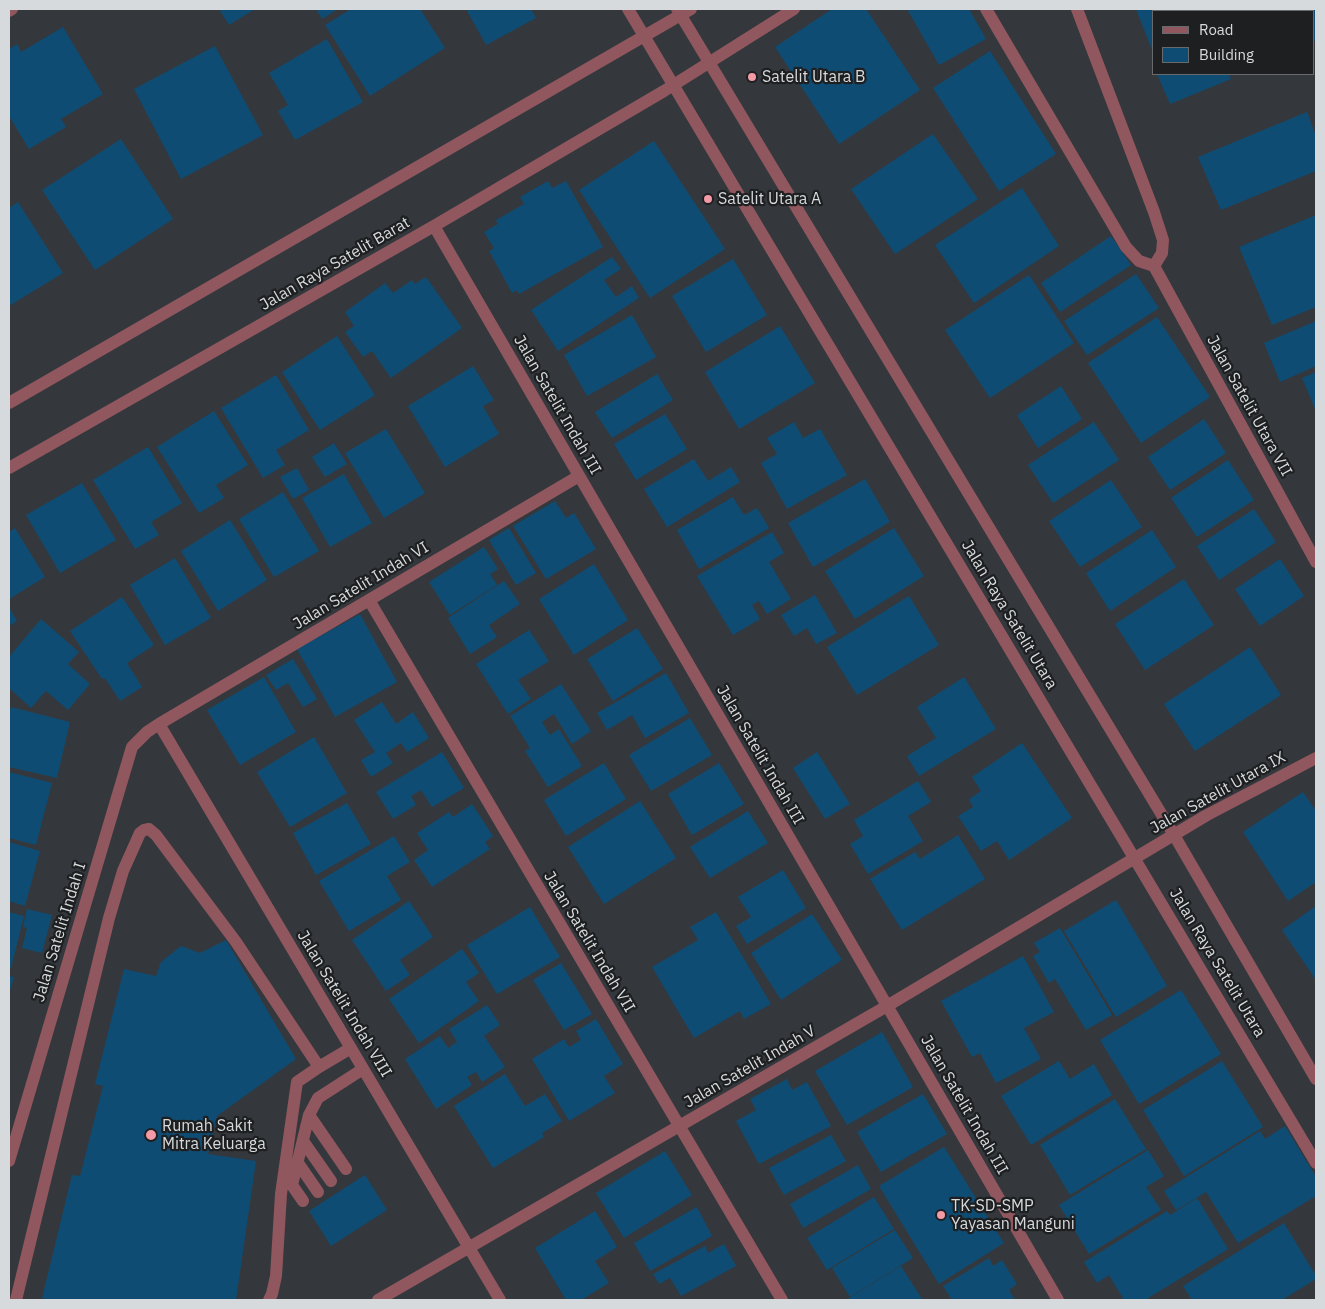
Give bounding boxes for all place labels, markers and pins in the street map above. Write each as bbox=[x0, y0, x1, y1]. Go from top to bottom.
place label: Satelit Utara B bbox=[762, 67, 866, 87]
marker: Satelit Utara B bbox=[746, 71, 758, 83]
place label: Satelit Utara A bbox=[718, 189, 821, 209]
marker: Satelit Utara A bbox=[702, 193, 714, 205]
place label: Rumah Sakit Mitra Keluarga bbox=[162, 1116, 266, 1154]
marker: Rumah Sakit Mitra Keluarga bbox=[144, 1128, 158, 1142]
place label: TK-SD-SMP Yayasan Manguni bbox=[951, 1196, 1075, 1234]
marker: TK-SD-SMP Yayasan Manguni bbox=[935, 1209, 947, 1221]

